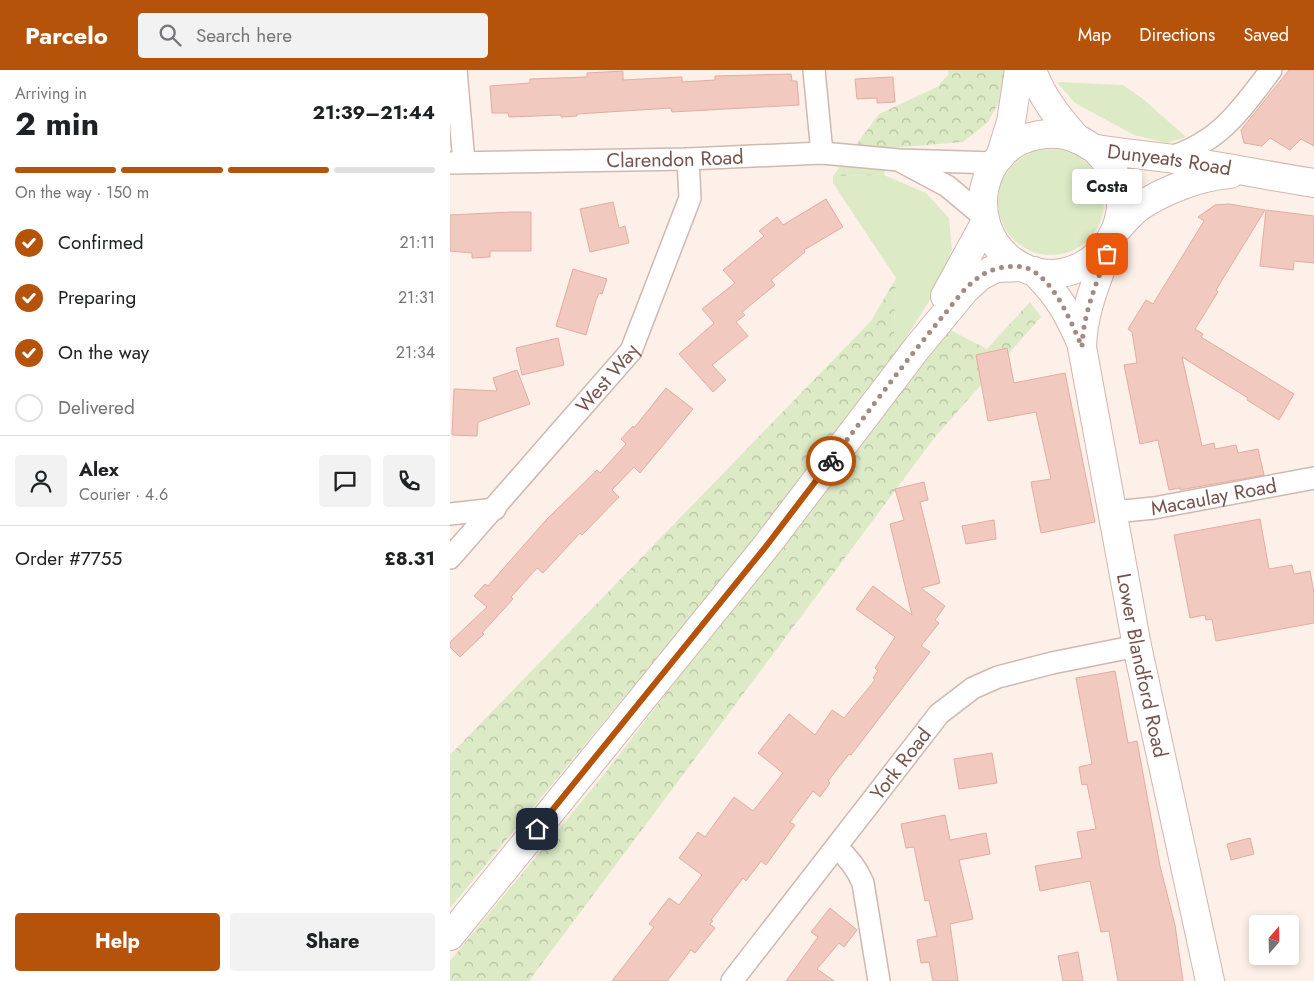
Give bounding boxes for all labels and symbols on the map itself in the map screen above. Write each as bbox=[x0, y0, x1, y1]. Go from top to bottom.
street label: Dunyeats Road bbox=[1106, 136, 1234, 183]
street label: Clarendon Road bbox=[606, 142, 744, 175]
callout: Costa bbox=[1072, 169, 1142, 204]
pin bbox=[1086, 233, 1128, 275]
street label: West Way bbox=[569, 340, 647, 419]
courier bbox=[806, 436, 856, 486]
street label: Macaulay Road bbox=[1148, 471, 1279, 523]
street label: Lower Blandford Road bbox=[1109, 571, 1175, 760]
street label: York Road bbox=[863, 721, 938, 806]
pin bbox=[516, 808, 558, 850]
north arrow bbox=[1249, 915, 1299, 965]

